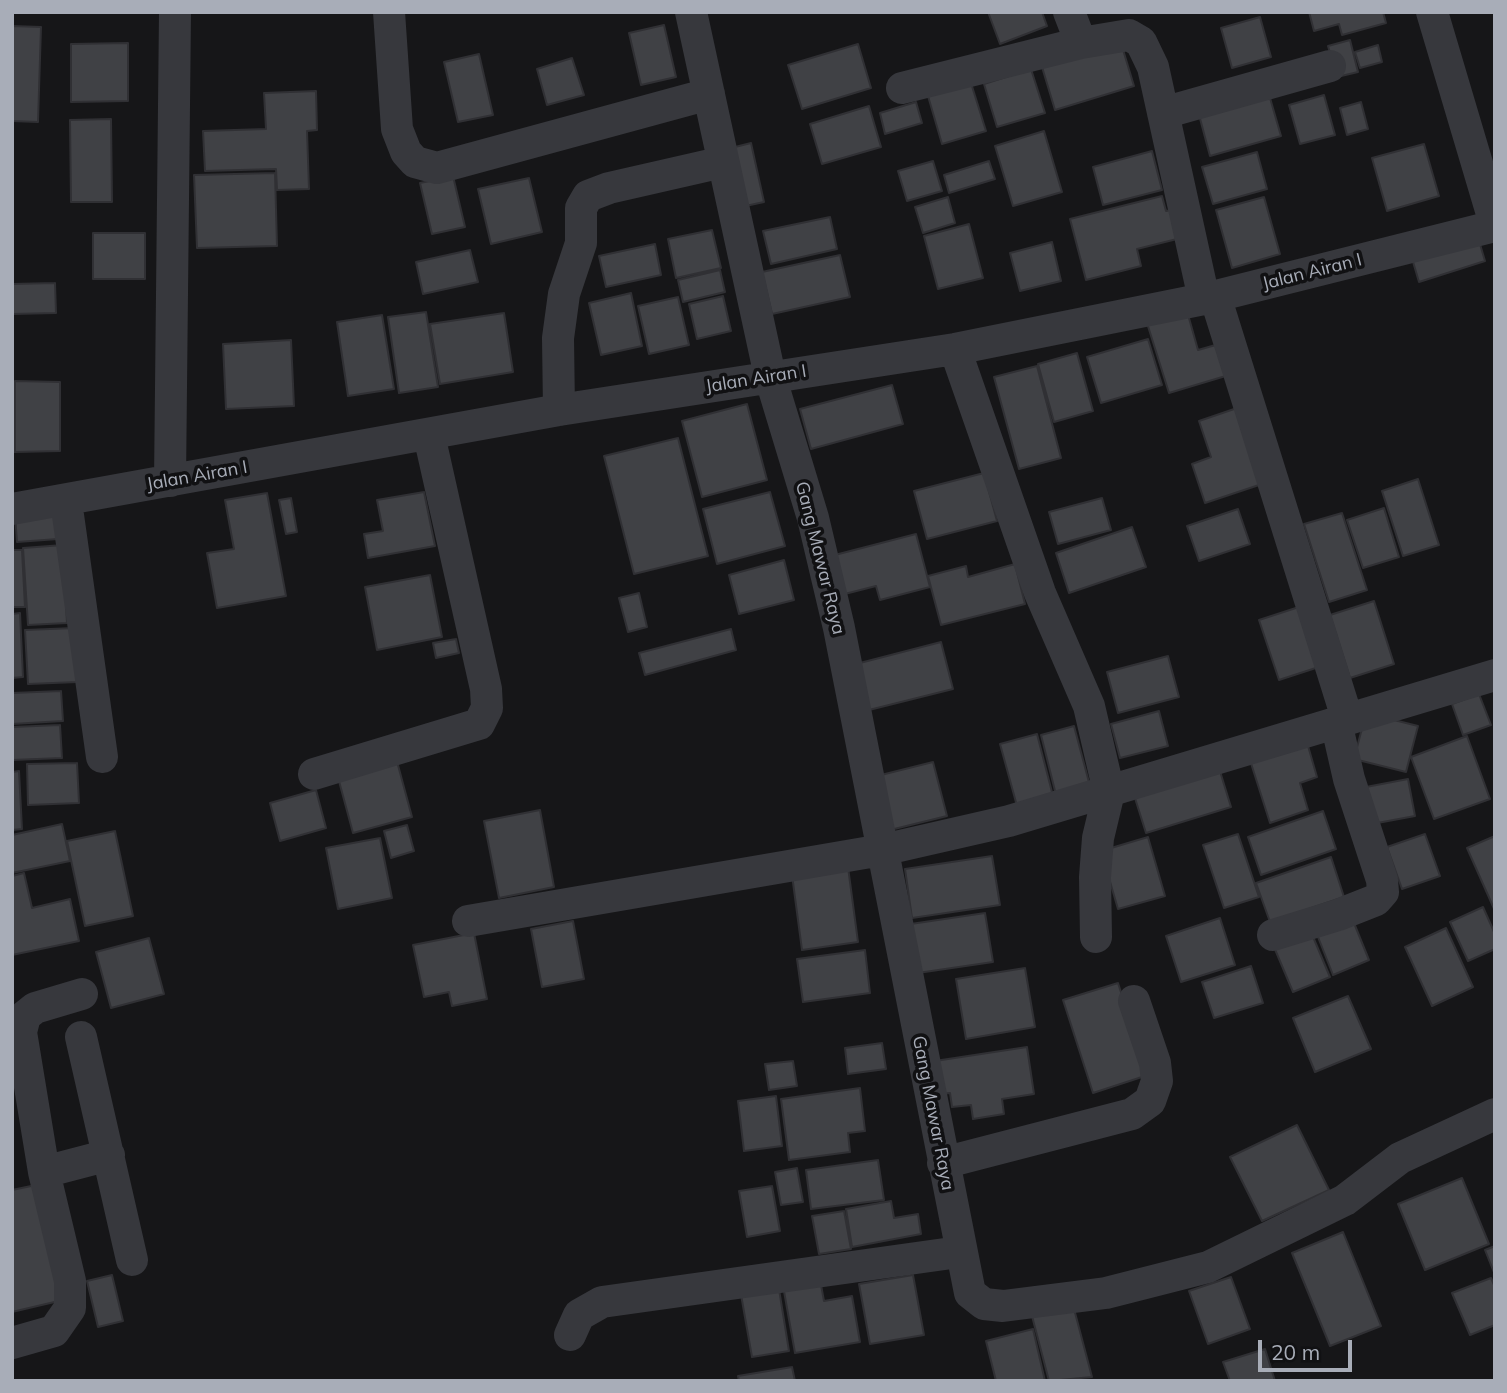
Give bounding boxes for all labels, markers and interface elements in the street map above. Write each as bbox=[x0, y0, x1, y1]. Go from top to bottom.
street label: Jalan Airan I bbox=[1260, 249, 1364, 295]
street label: Jalan Airan I bbox=[704, 360, 808, 398]
street label: Jalan Airan I bbox=[145, 457, 249, 495]
street label: Gang Mawar Raya bbox=[791, 479, 849, 637]
street label: Gang Mawar Raya bbox=[907, 1034, 959, 1192]
scale bar bbox=[1262, 1326, 1356, 1370]
text: 20 m bbox=[1271, 1339, 1320, 1365]

